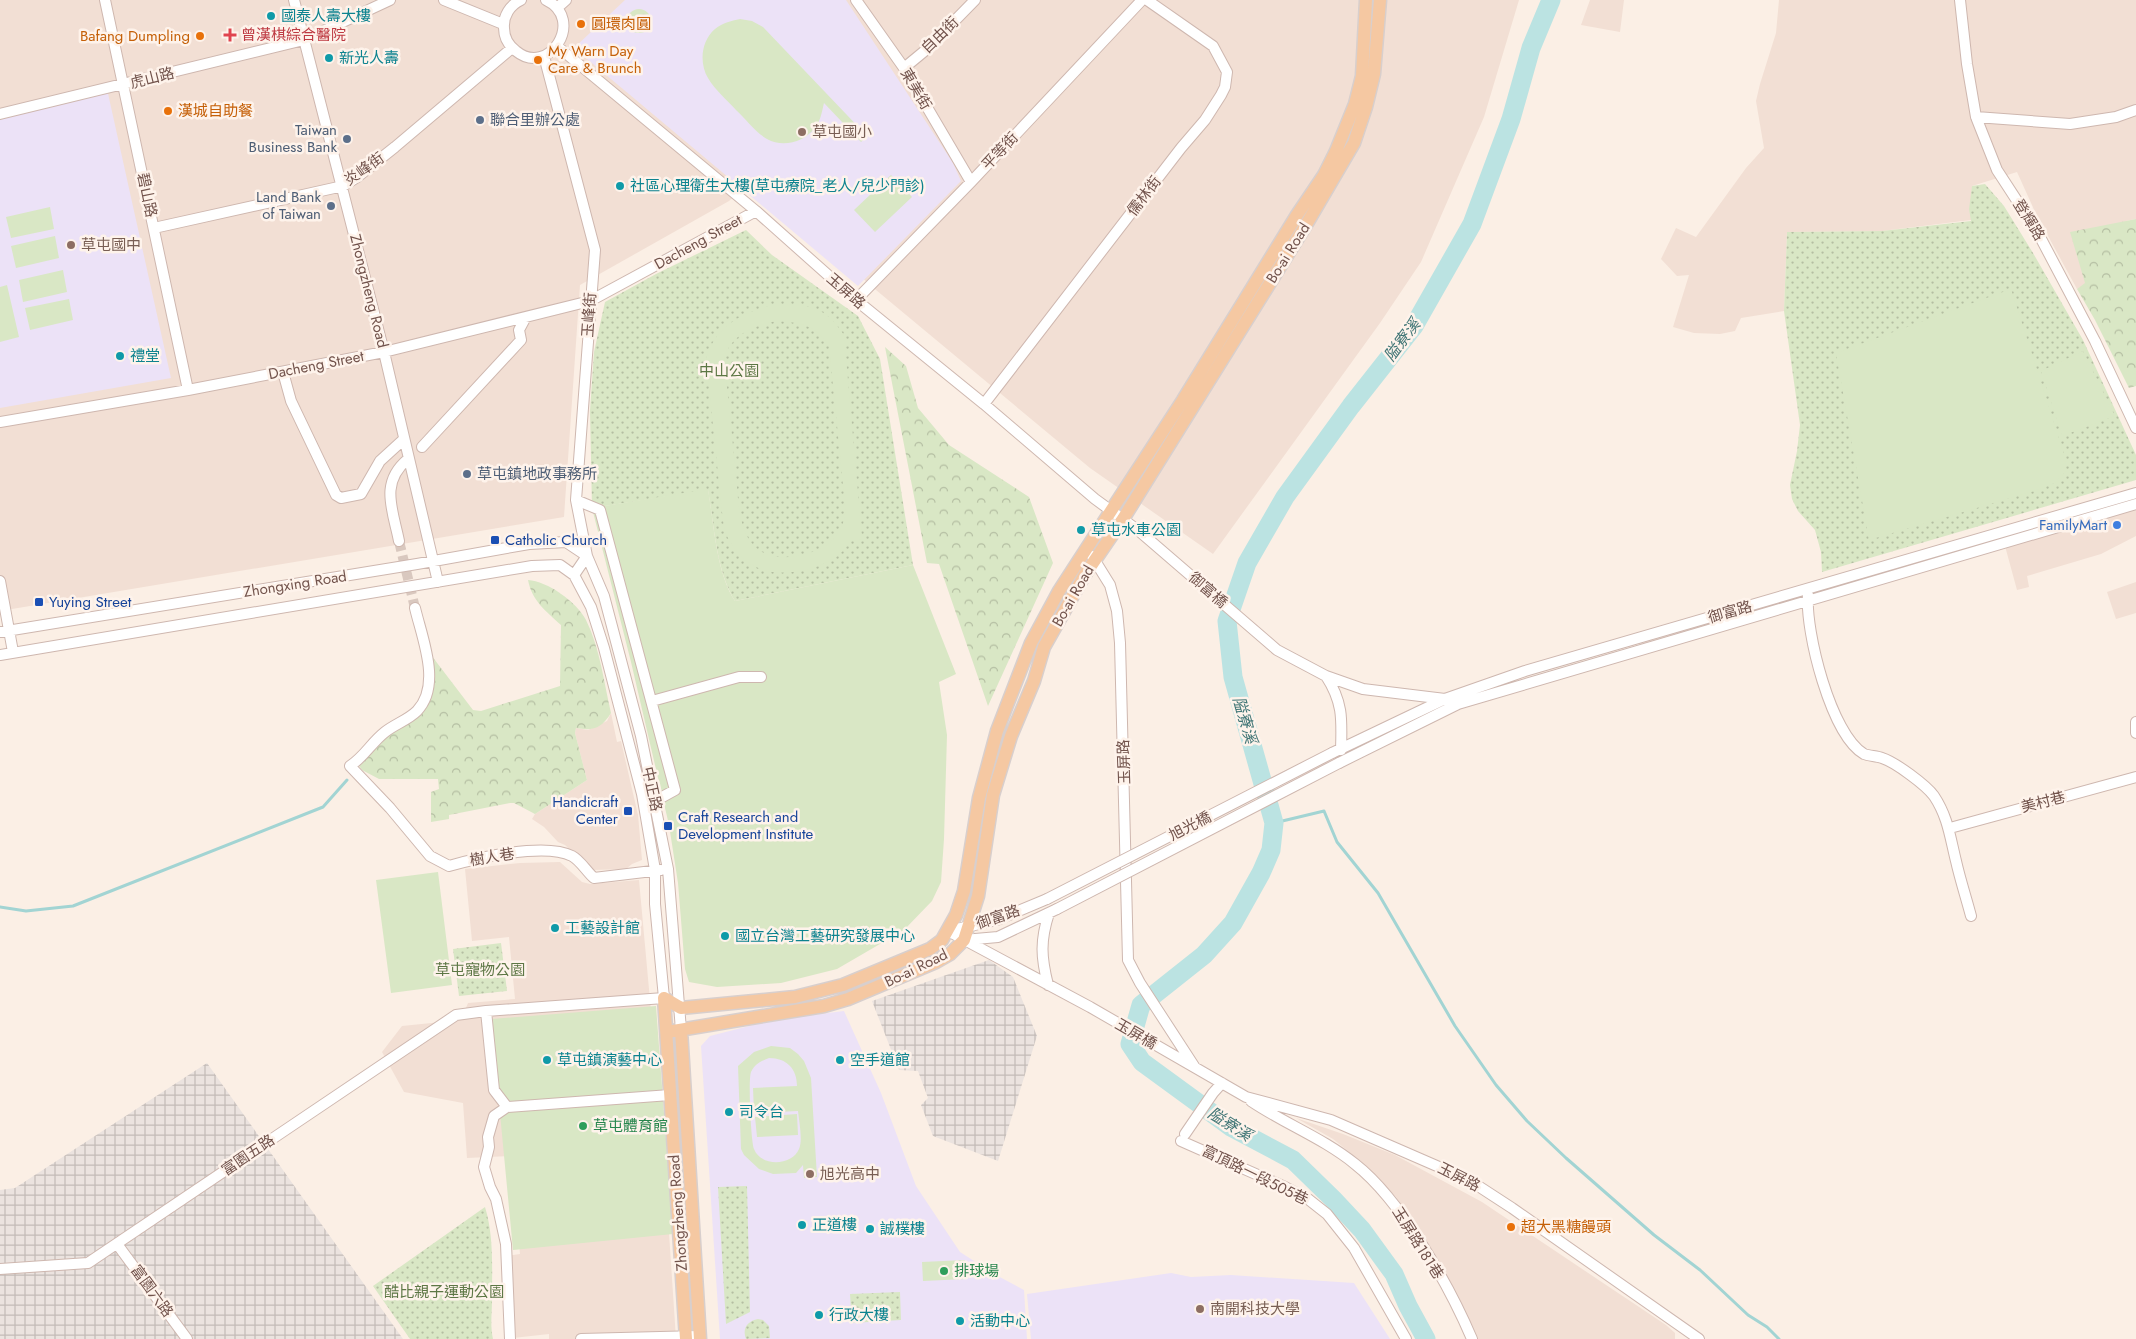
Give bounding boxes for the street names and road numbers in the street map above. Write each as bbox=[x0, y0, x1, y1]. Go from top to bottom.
street label: 自由街 bbox=[916, 11, 964, 59]
street label: 虎山路 bbox=[127, 62, 177, 94]
street label: 東美街 bbox=[895, 64, 937, 114]
street label: 平等街 bbox=[977, 127, 1023, 175]
street label: 炎峰街 bbox=[339, 147, 389, 191]
street label: 碧山路 bbox=[132, 171, 162, 219]
street label: 儒林街 bbox=[1122, 171, 1166, 221]
street label: 登輝路 bbox=[2008, 195, 2050, 245]
street label: Dacheng Street bbox=[650, 209, 746, 275]
street label: Bo-ai Road bbox=[1261, 218, 1315, 288]
street label: Zhongzheng Road bbox=[344, 232, 394, 350]
street label: 玉屏路 bbox=[822, 268, 870, 314]
street label: 玉峰街 bbox=[576, 292, 602, 338]
street label: Dacheng Street bbox=[266, 345, 366, 385]
street label: Bo-ai Road bbox=[1047, 561, 1099, 631]
street label: Zhongxing Road bbox=[242, 565, 348, 603]
street label: 御富橋 bbox=[1184, 567, 1232, 613]
street label: 御富路 bbox=[1705, 595, 1755, 629]
street label: 玉屏路 bbox=[1112, 739, 1136, 785]
street label: 中正路 bbox=[637, 765, 667, 813]
street label: 美村巷 bbox=[2018, 786, 2068, 818]
street label: 旭光橋 bbox=[1165, 806, 1215, 846]
street label: 樹人巷 bbox=[468, 843, 516, 871]
street label: 御富路 bbox=[973, 899, 1023, 935]
street label: Bo-ai Road bbox=[881, 943, 951, 993]
street label: 玉屏橋 bbox=[1111, 1013, 1161, 1055]
street label: 富園五路 bbox=[217, 1129, 279, 1181]
street label: 富頂路一段505巷 bbox=[1198, 1140, 1312, 1210]
street label: Zhongzheng Road bbox=[663, 1154, 693, 1272]
street label: 玉屏路 bbox=[1434, 1157, 1484, 1197]
street label: 玉屏路181巷 bbox=[1387, 1203, 1449, 1283]
street label: 富園六路 bbox=[125, 1260, 179, 1322]

